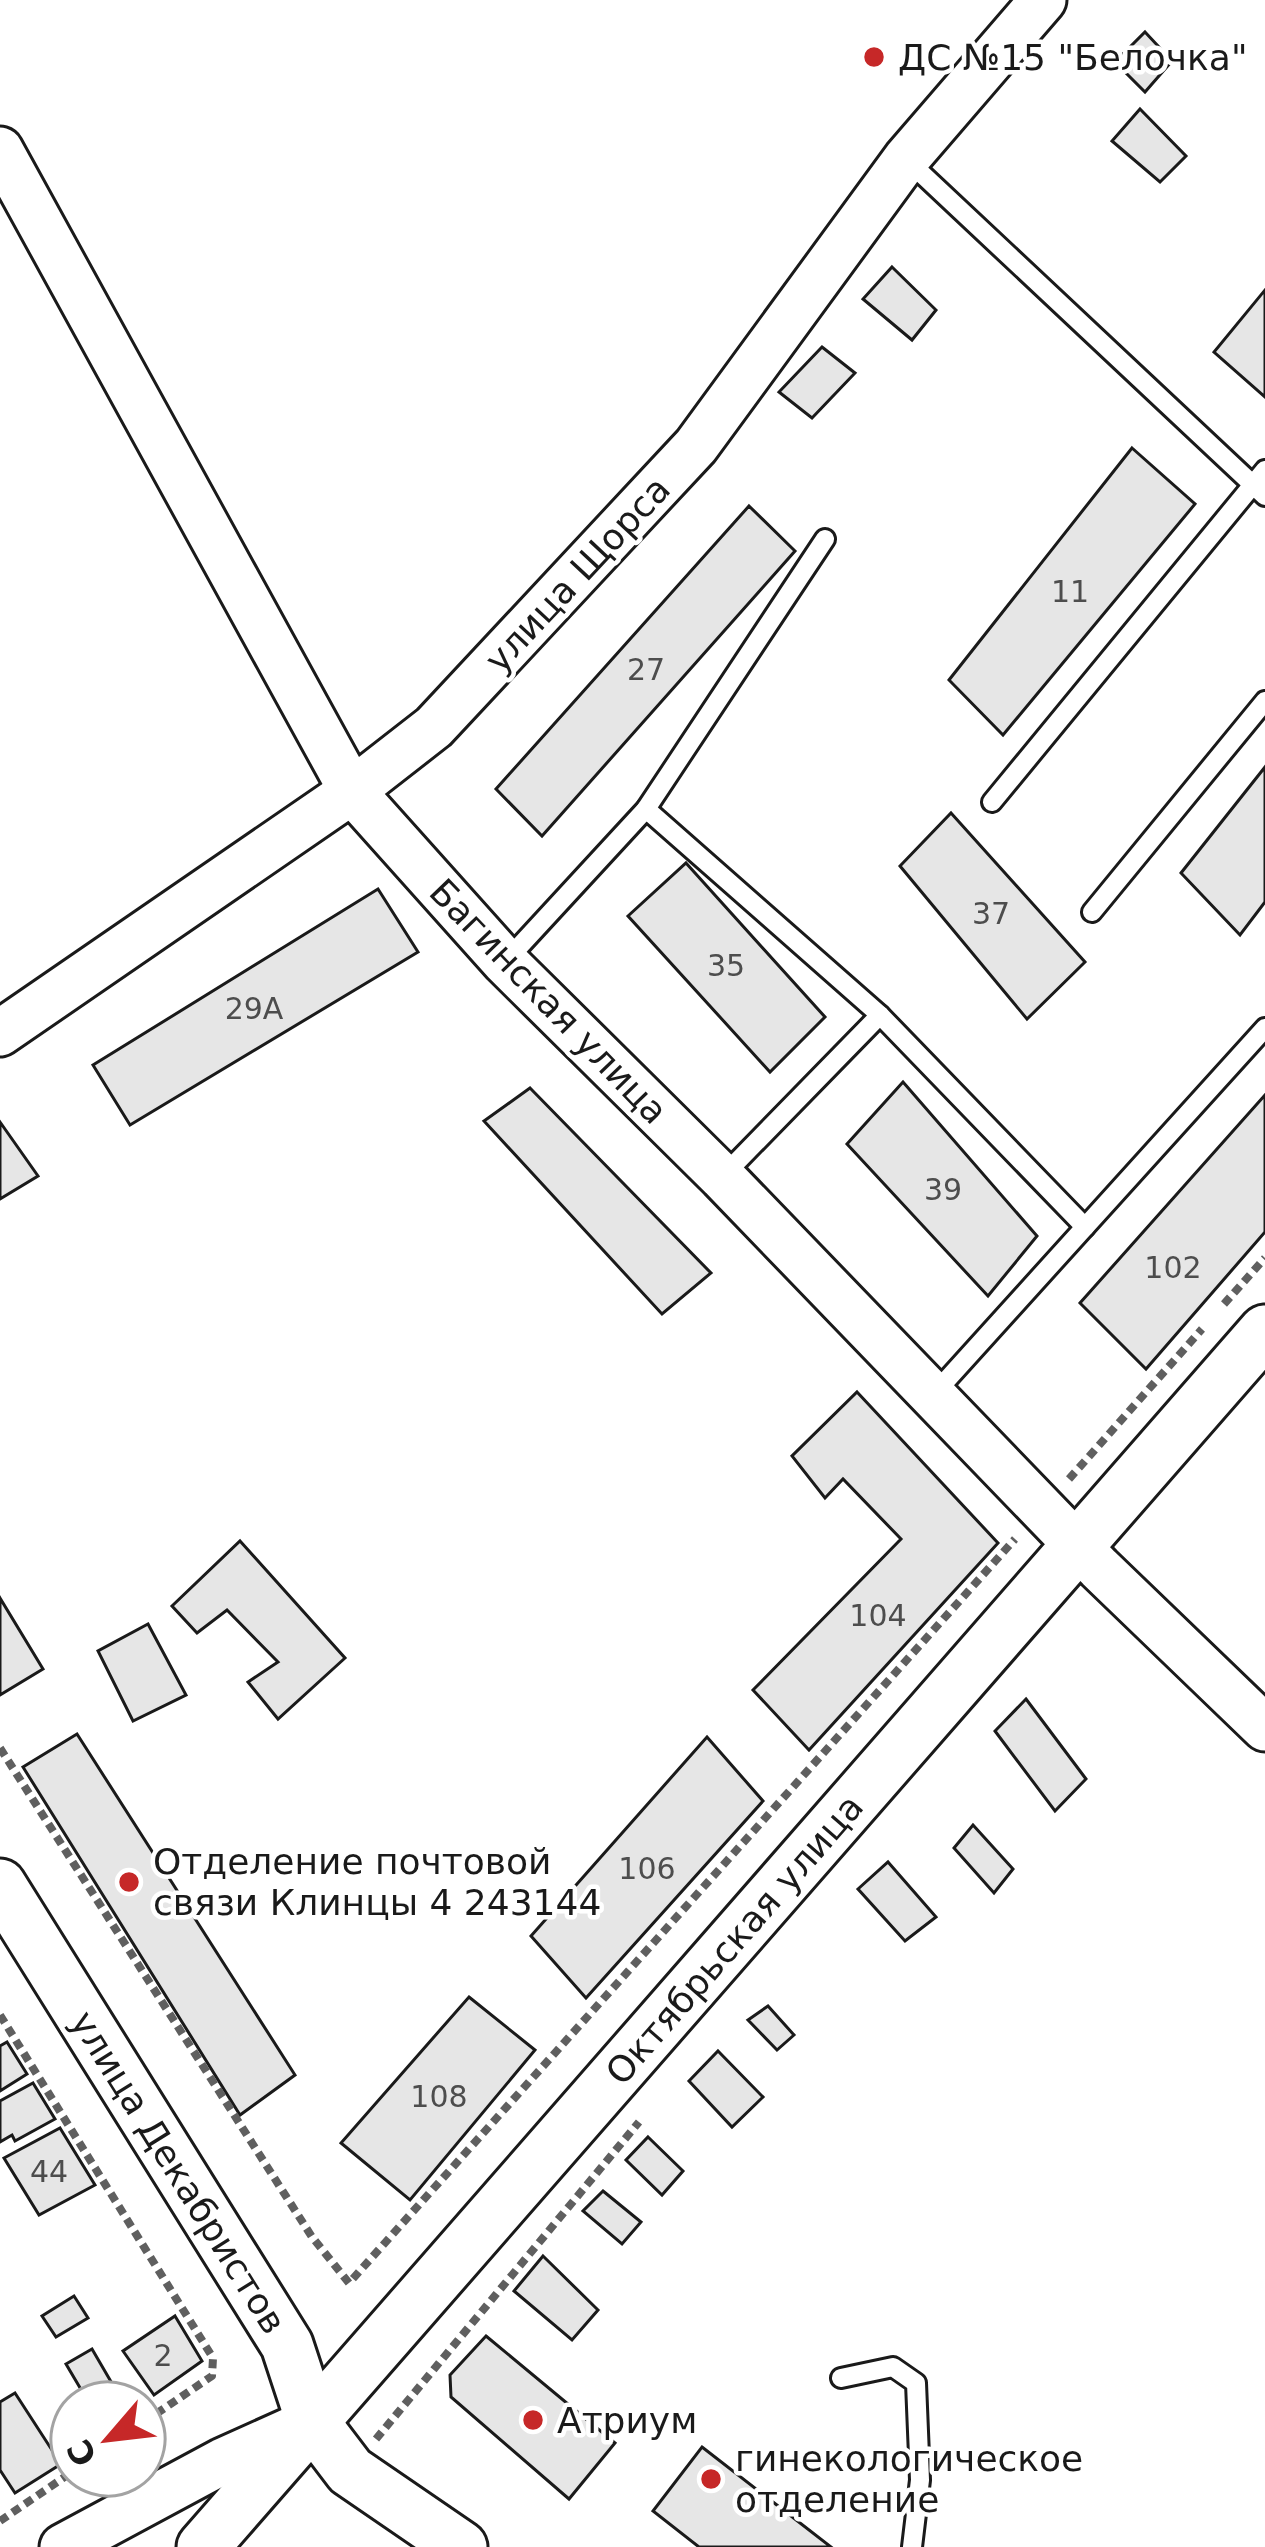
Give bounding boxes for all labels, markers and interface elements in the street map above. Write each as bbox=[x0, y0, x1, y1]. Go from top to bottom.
place label: ДС №15 "Белочка" bbox=[898, 37, 1247, 78]
marker: ДС №15 "Белочка" bbox=[861, 44, 887, 70]
street label: улица Щорса bbox=[476, 468, 678, 680]
house number: 11 bbox=[1051, 574, 1089, 609]
house number: 27 bbox=[627, 652, 665, 687]
street label: Багинская улица bbox=[422, 871, 676, 1132]
house number: 37 bbox=[972, 896, 1010, 931]
house number: 35 bbox=[707, 948, 745, 983]
house number: 29А bbox=[225, 991, 284, 1026]
house number: 39 bbox=[924, 1172, 962, 1207]
house number: 102 bbox=[1144, 1250, 1202, 1285]
house number: 104 bbox=[849, 1598, 907, 1633]
street label: Октябрьская улица bbox=[598, 1786, 871, 2092]
place label: Отделение почтовой связи Клинцы 4 243144 bbox=[153, 1841, 601, 1923]
house number: 106 bbox=[618, 1851, 676, 1886]
marker: Отделение почтовой связи Клинцы 4 243144 bbox=[116, 1869, 142, 1895]
street label: улица Декабристов bbox=[63, 2004, 295, 2341]
house number: 108 bbox=[410, 2079, 468, 2114]
house number: 44 bbox=[30, 2154, 68, 2189]
house number: 2 bbox=[153, 2338, 173, 2373]
north arrow bbox=[48, 2379, 168, 2499]
place label: Атриум bbox=[557, 2400, 697, 2441]
marker: Атриум bbox=[520, 2407, 546, 2433]
text: С bbox=[59, 2433, 105, 2473]
place label: гинекологическое отделение bbox=[735, 2438, 1083, 2520]
marker: гинекологическое отделение bbox=[698, 2466, 724, 2492]

